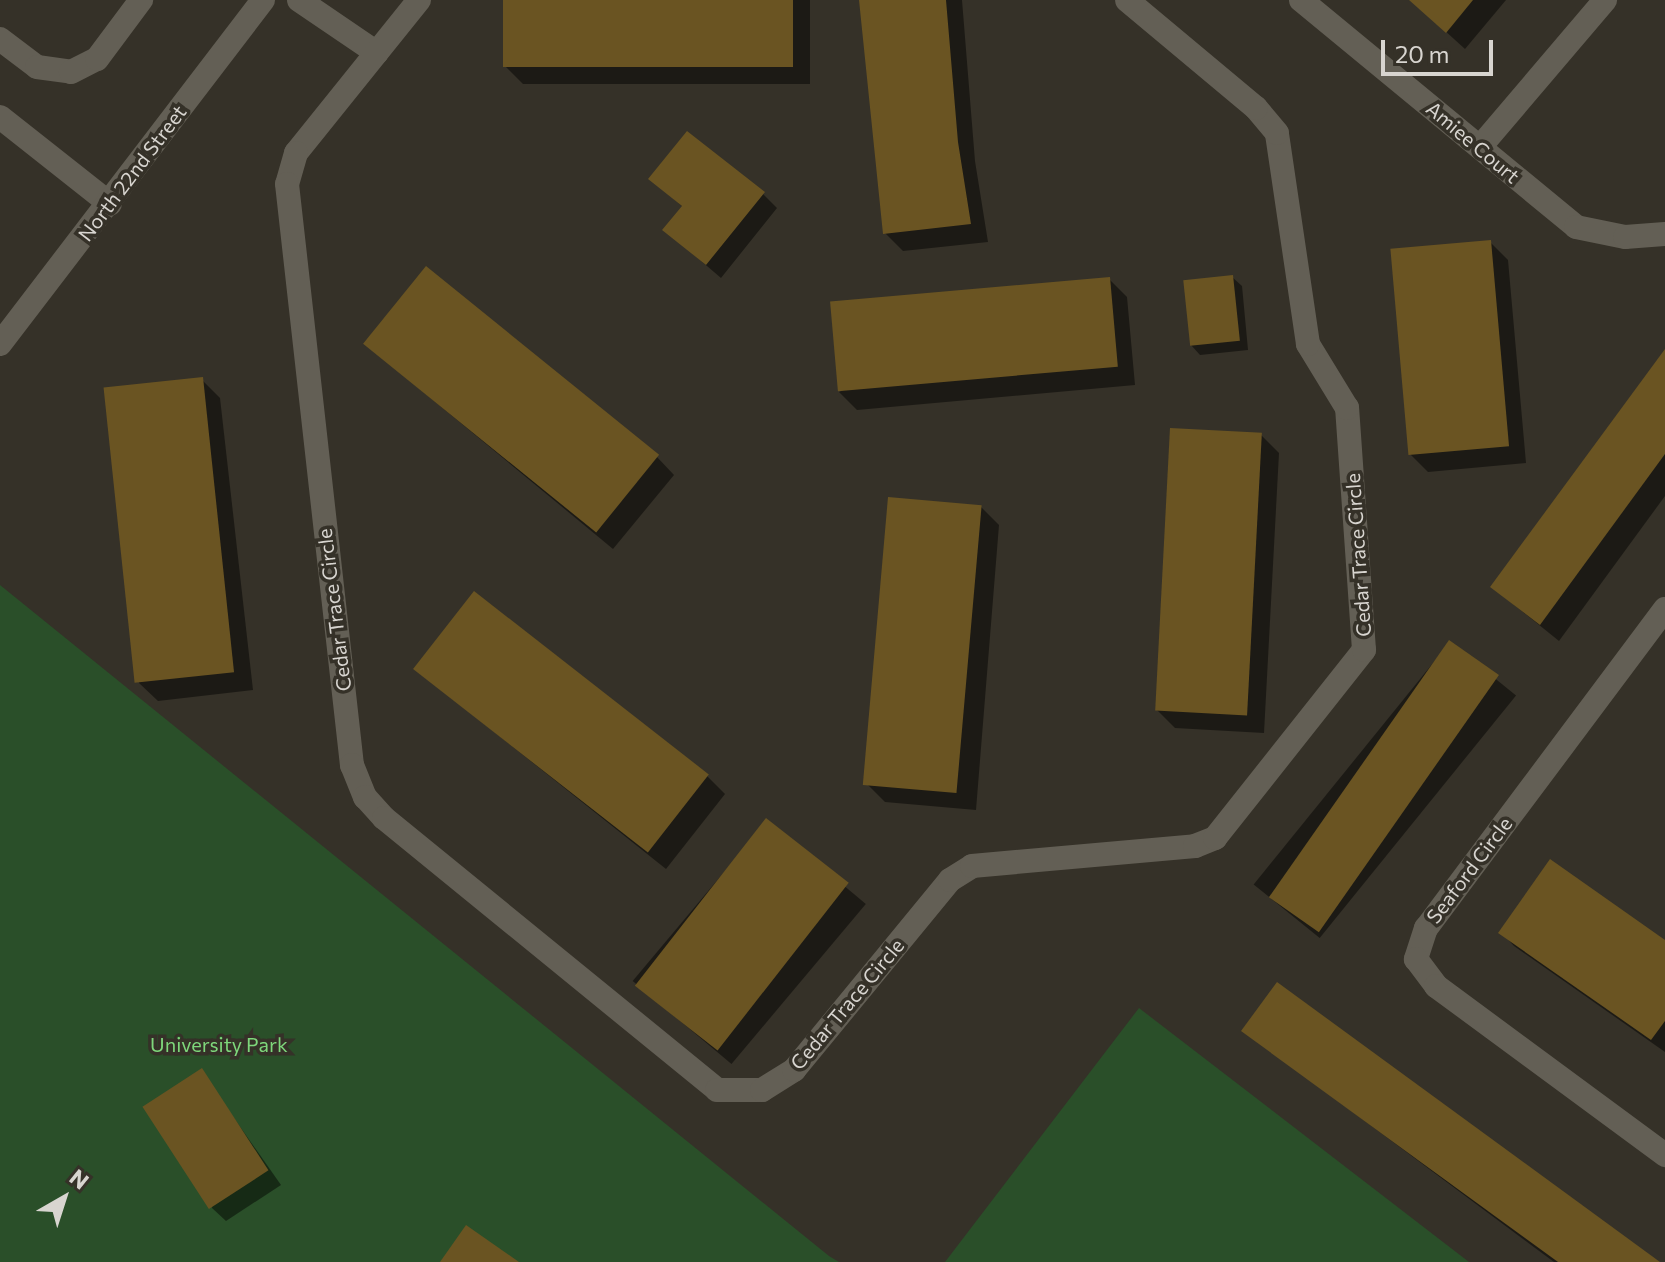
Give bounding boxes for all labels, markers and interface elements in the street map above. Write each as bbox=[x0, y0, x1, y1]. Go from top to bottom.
scale bar bbox=[1385, 24, 1497, 74]
text: 20 m bbox=[1395, 39, 1449, 68]
street label: Amiee Court bbox=[1421, 96, 1525, 188]
street label: North 22nd Street bbox=[73, 100, 191, 246]
street label: Cedar Trace Circle bbox=[1340, 472, 1376, 638]
street label: Cedar Trace Circle bbox=[312, 527, 356, 693]
street label: Seaford Circle bbox=[1421, 812, 1517, 928]
street label: Cedar Trace Circle bbox=[785, 934, 909, 1074]
park label: University Park bbox=[150, 1032, 288, 1056]
north arrow bbox=[24, 1158, 104, 1238]
text: N bbox=[65, 1163, 94, 1195]

